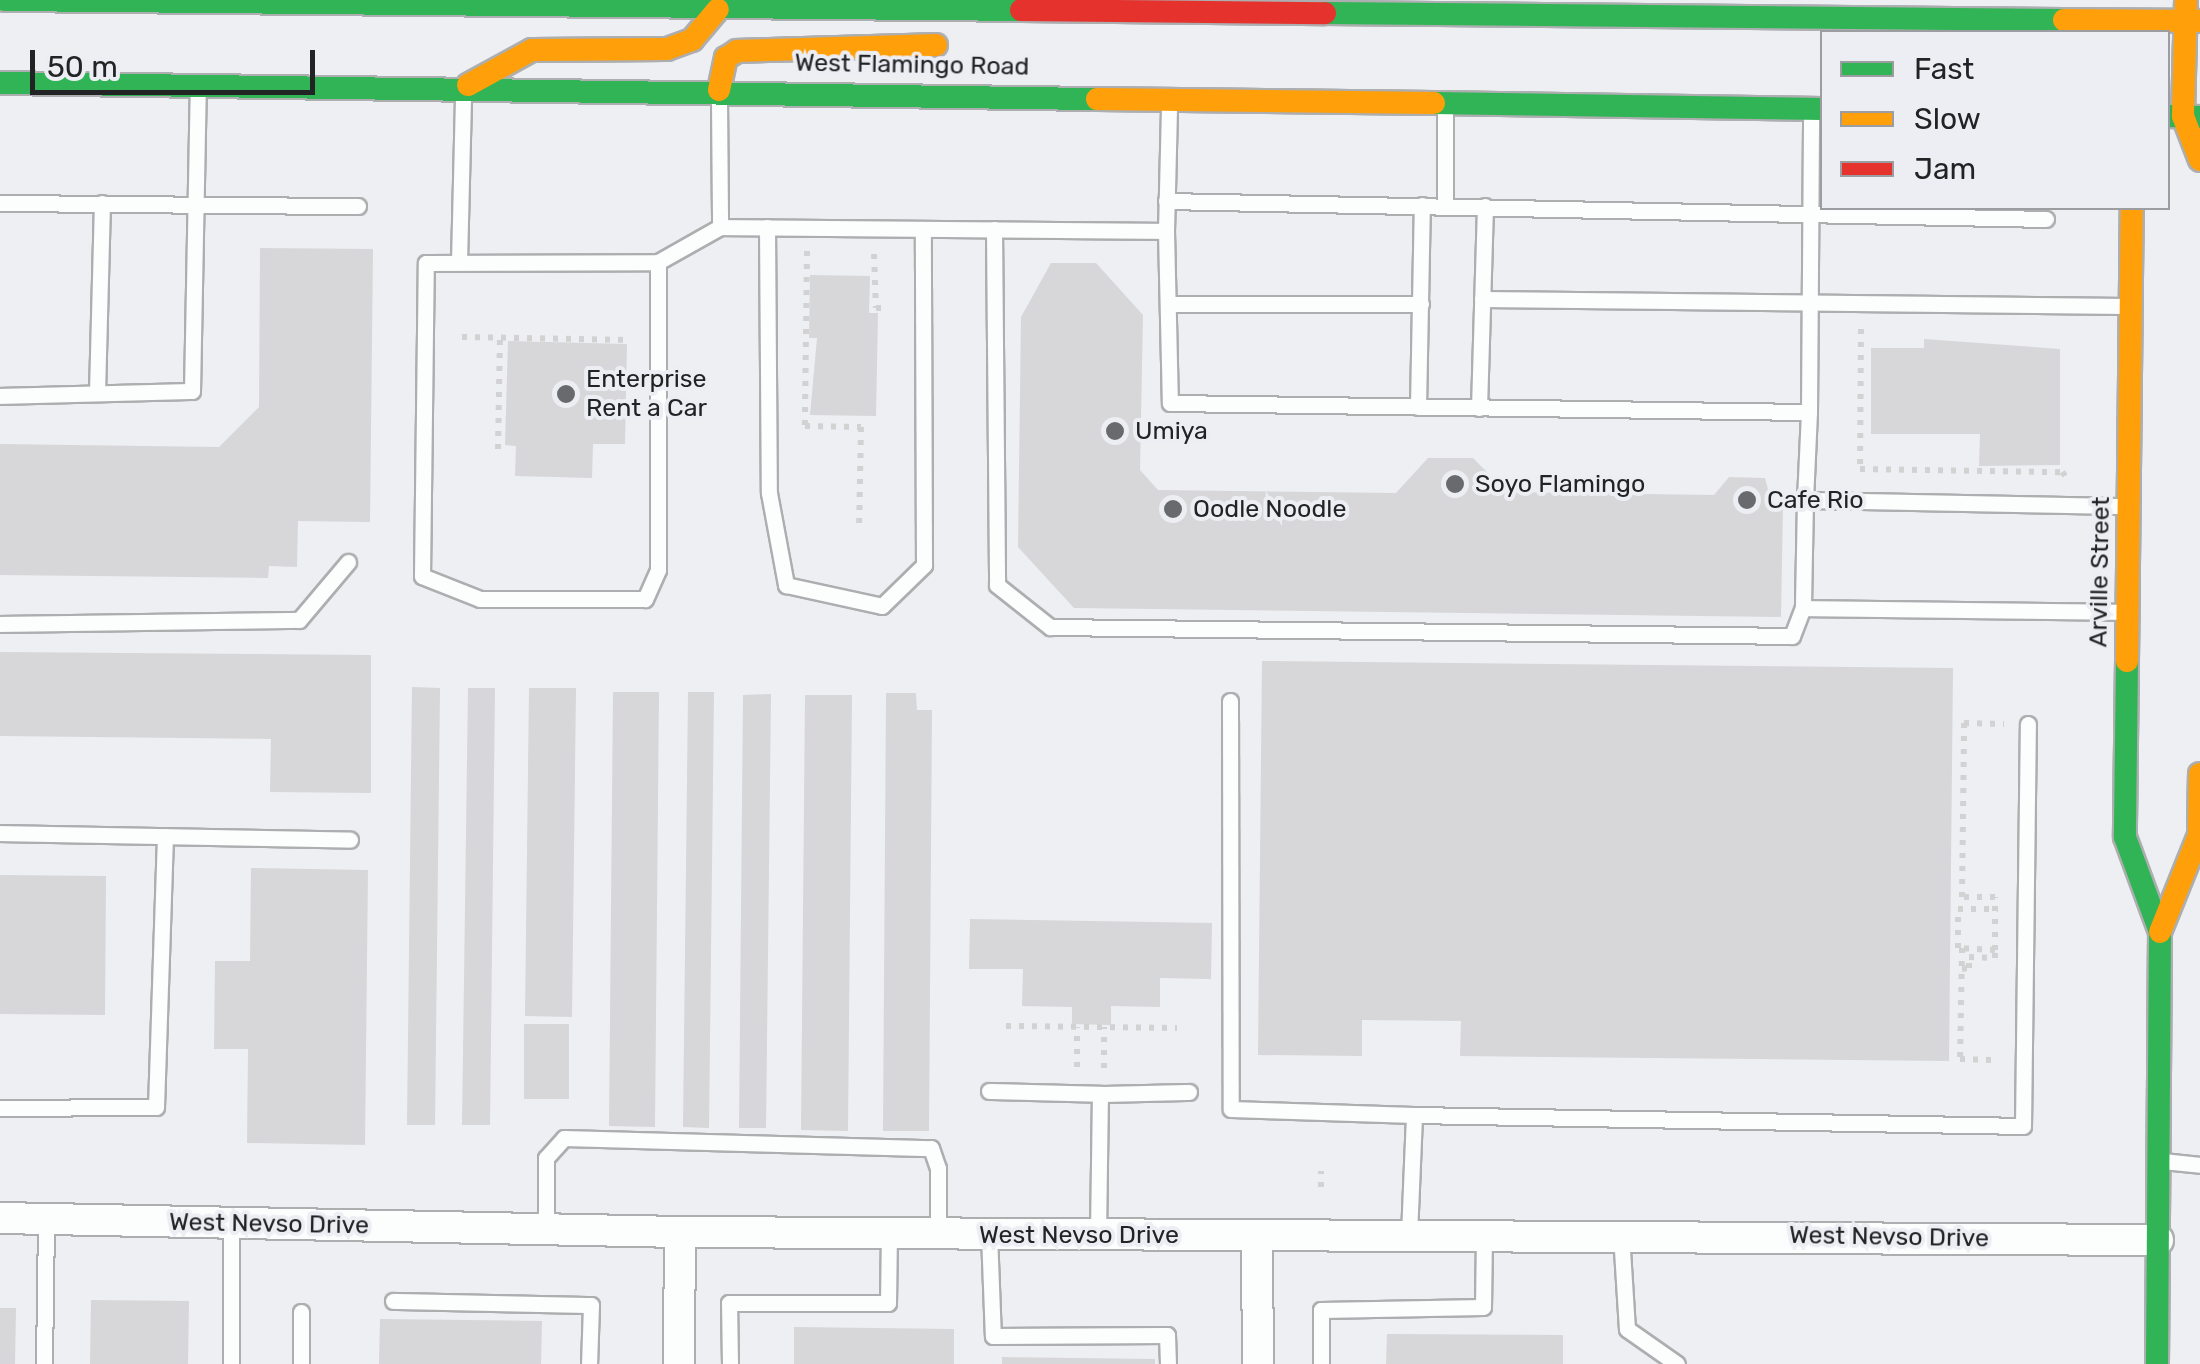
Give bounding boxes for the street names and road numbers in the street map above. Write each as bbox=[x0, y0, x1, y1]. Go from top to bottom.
street label: West Flamingo Road bbox=[794, 48, 1030, 82]
street label: Arville Street bbox=[2084, 496, 2116, 648]
street label: West Nevso Drive bbox=[169, 1207, 369, 1241]
street label: West Nevso Drive bbox=[979, 1220, 1179, 1250]
street label: West Nevso Drive bbox=[1789, 1220, 1989, 1254]

